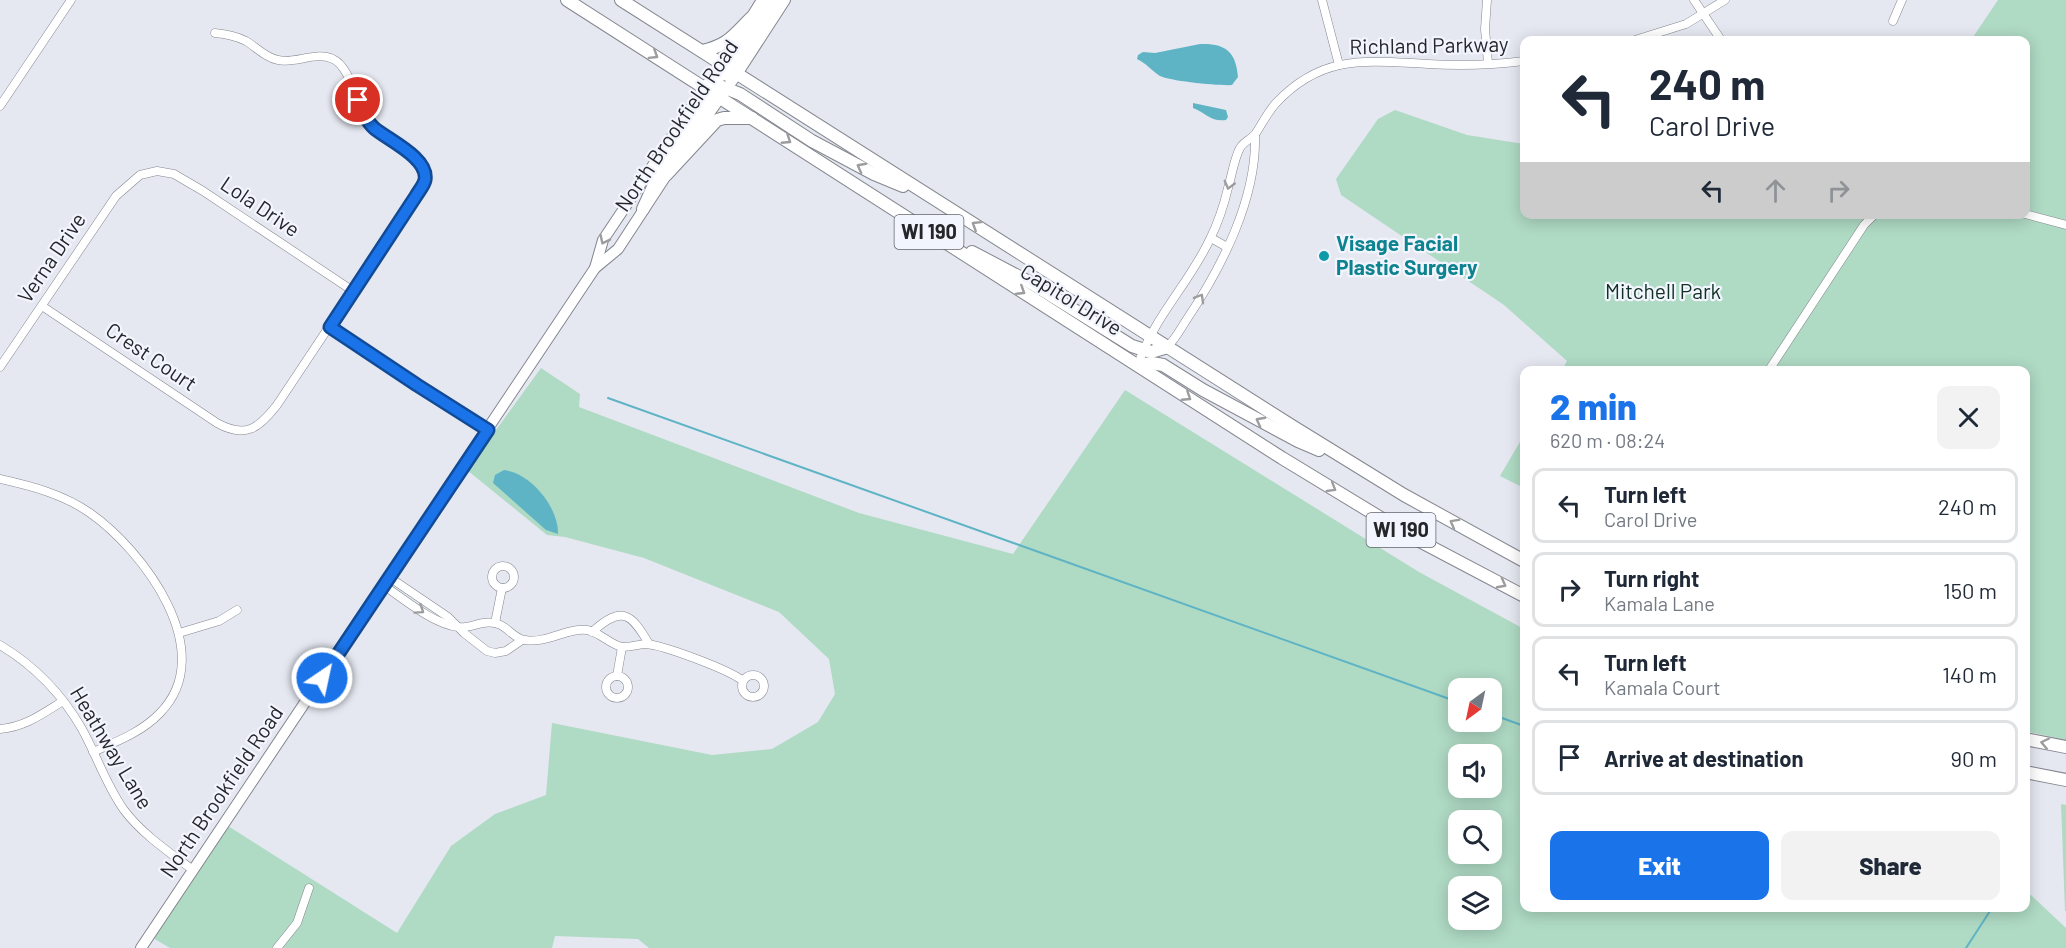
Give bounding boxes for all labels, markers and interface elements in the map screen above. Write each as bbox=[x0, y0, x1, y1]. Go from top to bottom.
street label: Richland Parkway bbox=[1349, 31, 1509, 58]
street label: North Brookfield Road bbox=[609, 35, 743, 216]
one-way arrow bbox=[647, 48, 658, 59]
text: 240 m bbox=[1649, 58, 1765, 108]
icon: left bbox=[1550, 60, 1628, 138]
pin bbox=[332, 74, 383, 125]
icon: arrive bbox=[341, 83, 374, 116]
text: Carol Drive bbox=[1649, 109, 1775, 141]
one-way arrow bbox=[780, 133, 791, 144]
one-way arrow bbox=[857, 163, 868, 174]
street label: Lola Drive bbox=[217, 170, 305, 241]
icon: left bbox=[1696, 174, 1729, 207]
icon: ahead bbox=[1759, 174, 1792, 207]
icon: right bbox=[1822, 174, 1855, 207]
one-way arrow bbox=[1224, 179, 1236, 190]
street label: Verna Drive bbox=[12, 207, 90, 307]
road number: WI 190 bbox=[894, 215, 964, 249]
one-way arrow bbox=[972, 221, 983, 232]
place label: Visage Facial Plastic Surgery bbox=[1336, 230, 1478, 279]
one-way arrow bbox=[600, 233, 612, 244]
marker: Visage Facial Plastic Surgery bbox=[1317, 249, 1331, 263]
street label: Capitol Drive bbox=[1016, 258, 1127, 340]
park label: Mitchell Park bbox=[1605, 278, 1721, 303]
one-way arrow bbox=[1015, 284, 1026, 295]
one-way arrow bbox=[1193, 294, 1204, 304]
street label: Crest Court bbox=[102, 316, 202, 395]
text: 2 min bbox=[1550, 384, 1637, 427]
button: close bbox=[1937, 386, 2000, 449]
one-way arrow bbox=[1180, 390, 1191, 401]
one-way arrow bbox=[1256, 417, 1266, 428]
text: 620 m · 08:24 bbox=[1550, 428, 1665, 452]
one-way arrow bbox=[1326, 481, 1336, 493]
text: Turn left bbox=[1604, 481, 1687, 507]
icon: left bbox=[1553, 489, 1586, 522]
text: 240 m bbox=[1938, 493, 1997, 519]
text: Carol Drive bbox=[1604, 507, 1697, 531]
road number: WI 190 bbox=[1366, 513, 1436, 547]
one-way arrow bbox=[1450, 519, 1460, 530]
text: Turn right bbox=[1604, 565, 1699, 591]
icon: right bbox=[1553, 573, 1586, 606]
one-way arrow bbox=[1495, 577, 1506, 588]
text: 150 m bbox=[1943, 577, 1997, 603]
text: Kamala Lane bbox=[1604, 591, 1715, 615]
one-way arrow bbox=[414, 602, 424, 614]
position arrow bbox=[290, 646, 354, 710]
text: Turn left bbox=[1604, 649, 1687, 675]
icon: left bbox=[1553, 657, 1586, 690]
text: 140 m bbox=[1942, 661, 1997, 687]
text: Kamala Court bbox=[1604, 675, 1721, 699]
north arrow bbox=[1448, 678, 1502, 732]
map controls bbox=[1448, 678, 1502, 930]
street label: Heathway Lane bbox=[66, 681, 159, 813]
street label: North Brookfield Road bbox=[154, 701, 288, 882]
one-way arrow bbox=[2041, 737, 2051, 750]
icon: arrive bbox=[1553, 741, 1586, 774]
button: sound bbox=[1448, 744, 1502, 798]
text: Arrive at destination bbox=[1604, 745, 1803, 771]
text: 90 m bbox=[1951, 745, 1997, 771]
button: search bbox=[1448, 810, 1502, 864]
button: Exit bbox=[1550, 831, 1769, 900]
button: Share bbox=[1781, 831, 2000, 900]
button: layers bbox=[1448, 876, 1502, 930]

